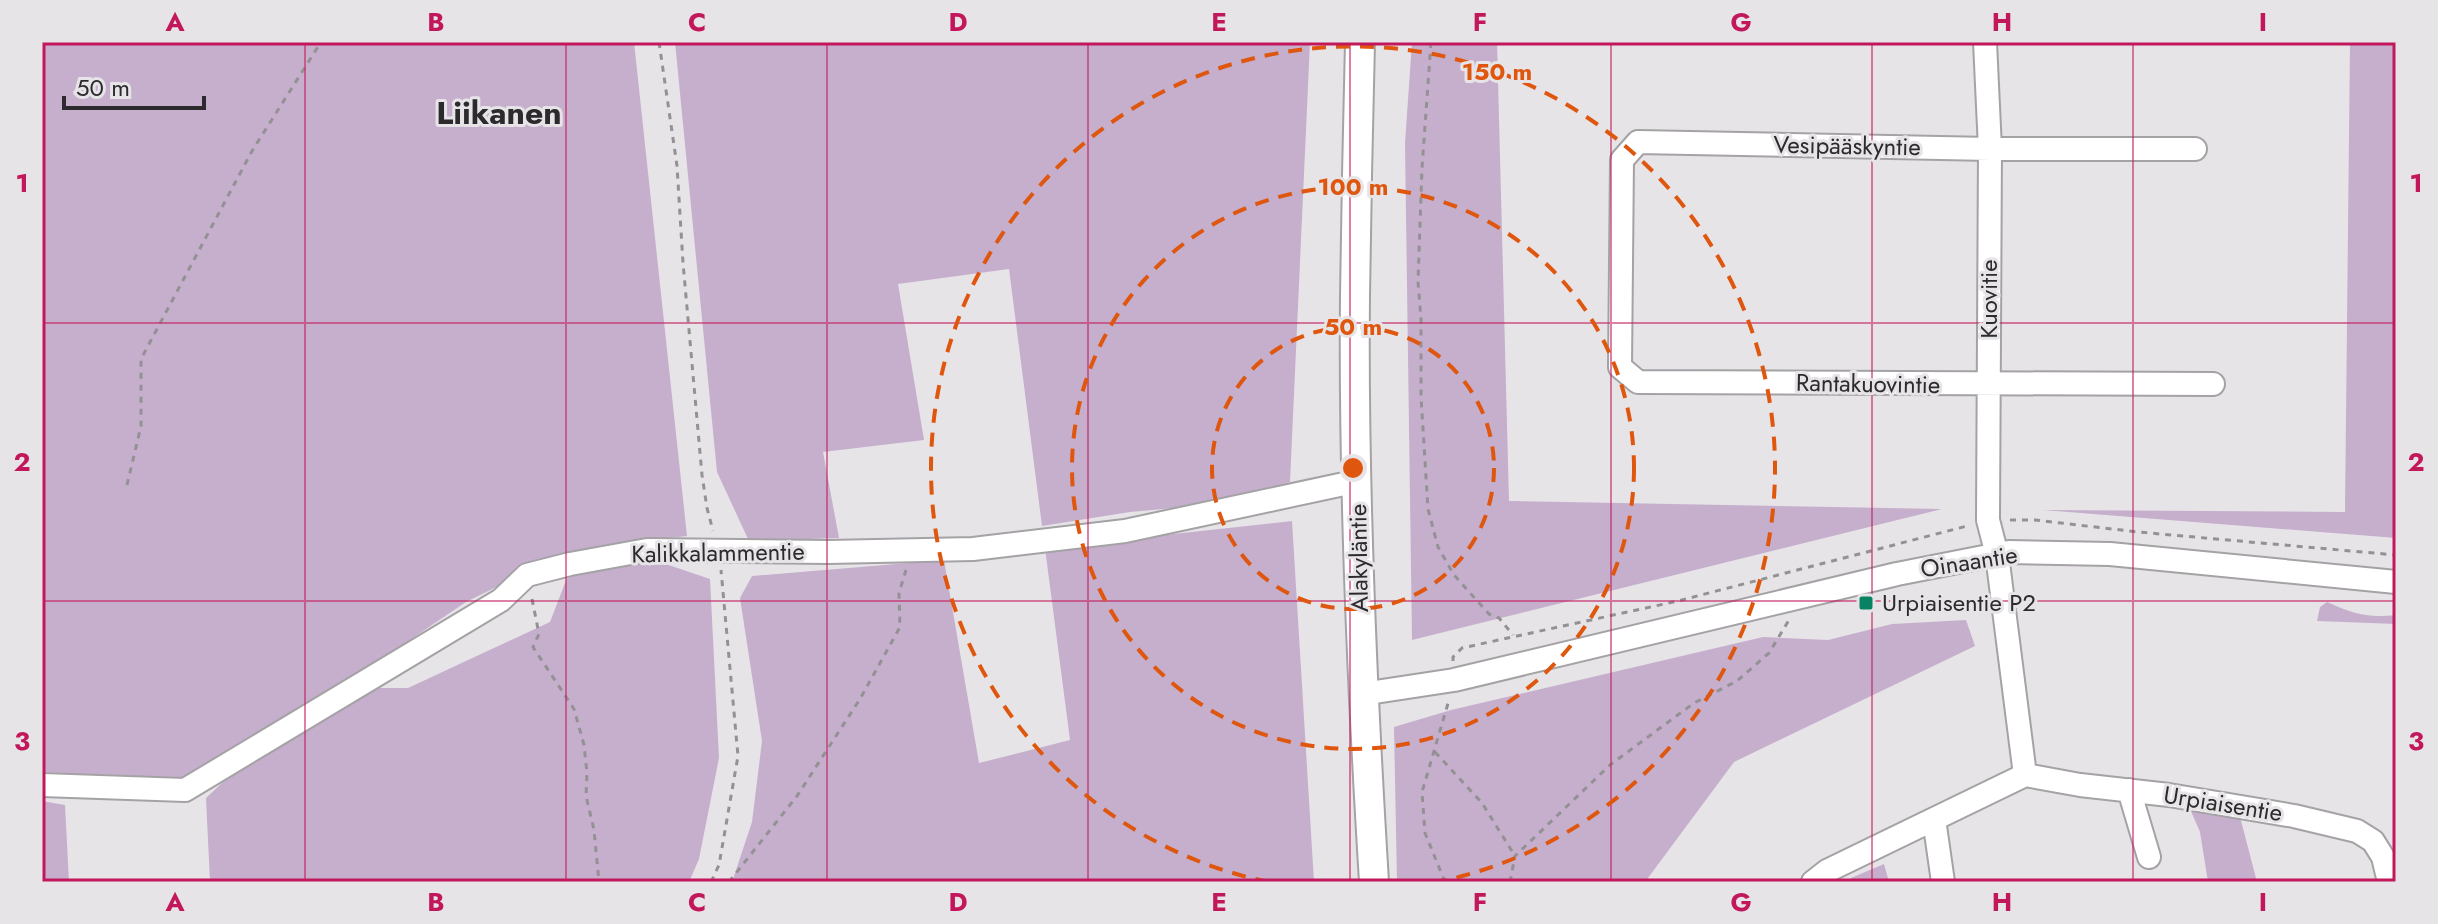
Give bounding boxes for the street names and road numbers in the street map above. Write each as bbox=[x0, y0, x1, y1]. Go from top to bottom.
street label: Vesipääskyntie bbox=[1773, 127, 1921, 164]
street label: Kuovitie bbox=[1971, 259, 2006, 339]
street label: Rantakuovintie bbox=[1796, 365, 1940, 402]
street label: Alakyläntie bbox=[1340, 503, 1377, 613]
street label: Kalikkalammentie bbox=[631, 533, 805, 572]
street label: Oinaantie bbox=[1918, 537, 2020, 586]
street label: Urpiaisentie bbox=[2161, 777, 2285, 830]

